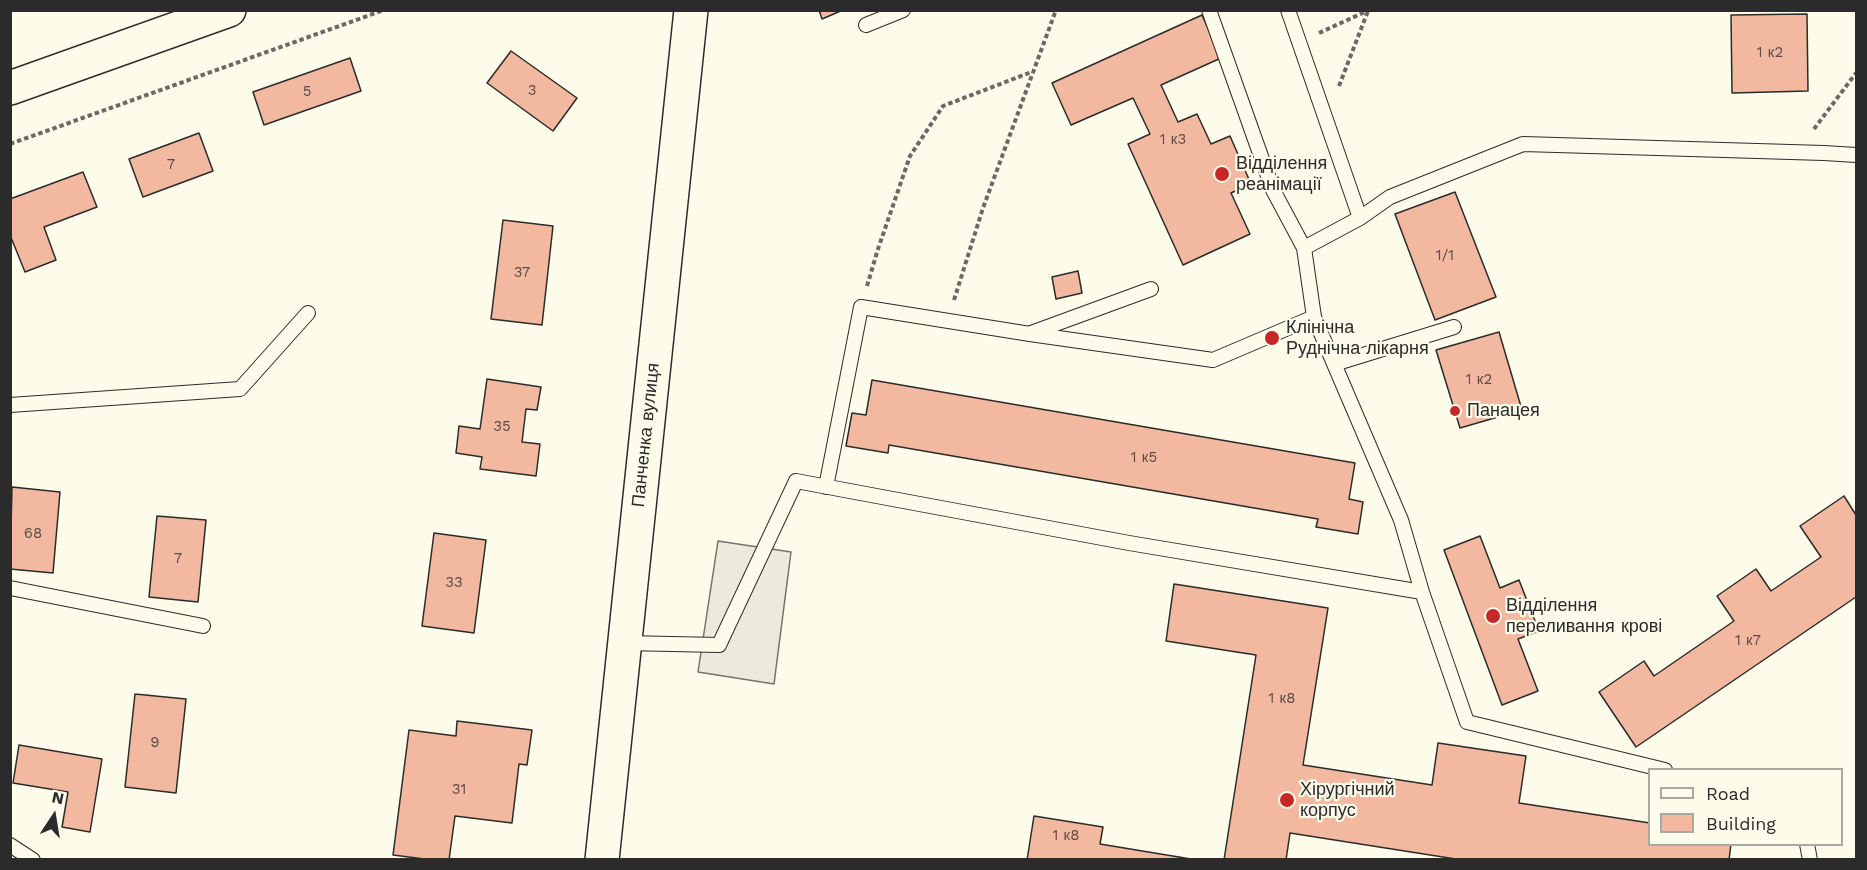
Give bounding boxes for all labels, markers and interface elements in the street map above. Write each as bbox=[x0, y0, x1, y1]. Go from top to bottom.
house number: 1 к2 bbox=[1757, 44, 1783, 62]
house number: 3 bbox=[528, 82, 536, 100]
house number: 5 bbox=[303, 83, 311, 101]
house number: 1 к3 bbox=[1160, 131, 1186, 149]
place label: Відділення реанімації bbox=[1236, 153, 1327, 195]
house number: 7 bbox=[167, 156, 175, 174]
marker: Відділення реанімації bbox=[1213, 165, 1231, 183]
house number: 1/1 bbox=[1436, 247, 1454, 265]
house number: 37 bbox=[514, 264, 530, 282]
place label: Клінічна Руднічна лікарня bbox=[1286, 317, 1429, 360]
marker: Клінічна Руднічна лікарня bbox=[1263, 329, 1281, 347]
street label: Панченка вулиця bbox=[628, 362, 664, 508]
house number: 1 к2 bbox=[1466, 371, 1492, 389]
place label: Панацея bbox=[1467, 400, 1540, 422]
marker: Панацея bbox=[1448, 404, 1462, 418]
house number: 35 bbox=[493, 418, 511, 436]
house number: 1 к5 bbox=[1131, 449, 1157, 467]
house number: 68 bbox=[24, 525, 42, 543]
house number: 7 bbox=[174, 550, 182, 568]
house number: 33 bbox=[445, 574, 463, 592]
place label: Відділення переливання крові bbox=[1506, 595, 1662, 638]
marker: Відділення переливання крові bbox=[1484, 607, 1502, 625]
house number: 1 к7 bbox=[1735, 632, 1761, 650]
house number: 1 к8 bbox=[1269, 690, 1295, 708]
house number: 9 bbox=[150, 734, 160, 752]
legend bbox=[1648, 768, 1843, 846]
place label: Хірургічний корпус bbox=[1300, 779, 1395, 822]
house number: 31 bbox=[452, 781, 466, 799]
text: Road bbox=[1706, 783, 1750, 804]
north arrow bbox=[24, 786, 84, 846]
text: N bbox=[50, 787, 66, 808]
marker: Хірургічний корпус bbox=[1278, 791, 1296, 809]
text: Building bbox=[1706, 813, 1776, 834]
house number: 1 к8 bbox=[1053, 827, 1079, 845]

